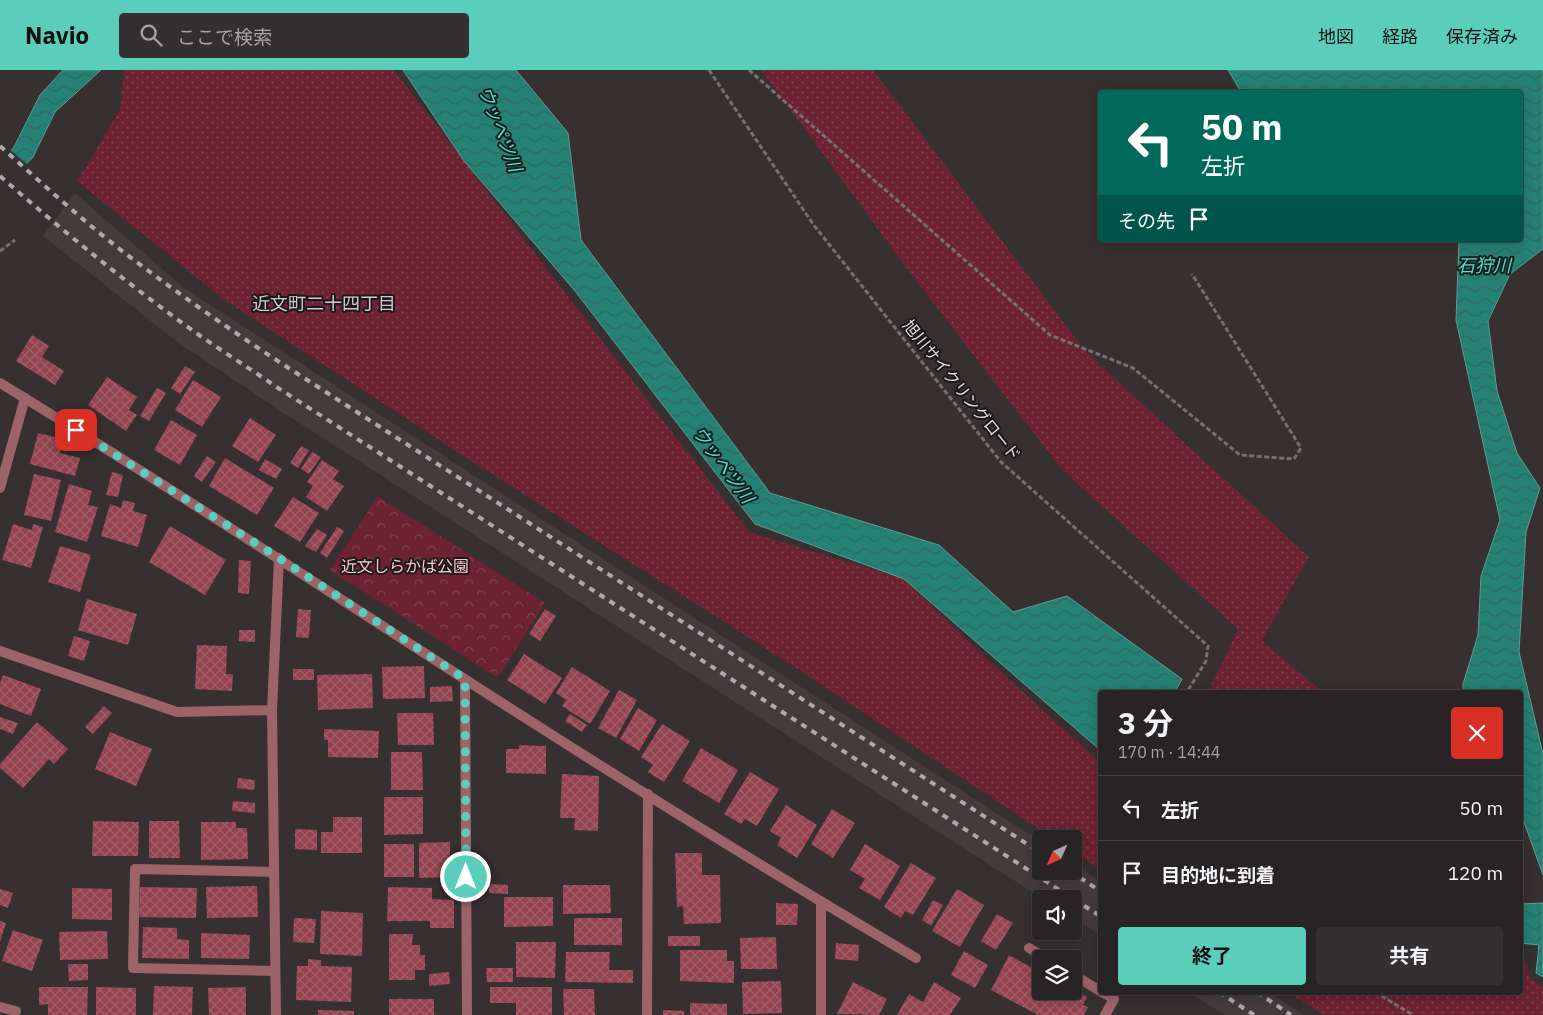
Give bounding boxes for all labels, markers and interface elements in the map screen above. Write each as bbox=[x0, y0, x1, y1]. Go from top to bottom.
search box bbox=[119, 13, 469, 58]
text: Navio bbox=[25, 19, 89, 51]
icon: search bbox=[137, 21, 165, 49]
text: ここで検索 bbox=[177, 25, 272, 49]
text: 地図 bbox=[1318, 25, 1354, 48]
text: 経路 bbox=[1382, 25, 1418, 48]
text: 保存済み bbox=[1446, 25, 1518, 48]
water label: ウッペツ川 bbox=[474, 83, 528, 177]
text: 50 m bbox=[1201, 104, 1283, 150]
icon: left bbox=[1118, 110, 1183, 175]
text: 左折 bbox=[1201, 151, 1245, 180]
icon: arrive bbox=[1185, 205, 1213, 233]
text: その先 bbox=[1118, 209, 1175, 233]
water label: 石狩川 bbox=[1457, 254, 1513, 277]
district label: 近文町二十四丁目 bbox=[252, 292, 396, 315]
street label: 旭川サイクリングロード bbox=[899, 315, 1025, 465]
pin bbox=[55, 409, 97, 451]
icon: arrive bbox=[62, 416, 90, 444]
water label: ウッペツ川 bbox=[688, 422, 760, 509]
park label: 近文しらかば公園 bbox=[341, 556, 469, 576]
text: 3 分 bbox=[1118, 703, 1173, 742]
button: close bbox=[1451, 707, 1503, 759]
text: 170 m · 14:44 bbox=[1118, 742, 1220, 762]
icon: left bbox=[1118, 794, 1146, 822]
text: 50 m bbox=[1459, 796, 1503, 820]
text: 左折 bbox=[1161, 798, 1199, 822]
north arrow bbox=[1032, 830, 1082, 880]
map controls bbox=[1032, 830, 1082, 1000]
position arrow bbox=[439, 850, 491, 902]
icon: arrive bbox=[1118, 859, 1146, 887]
text: 120 m bbox=[1448, 861, 1503, 885]
text: 目的地に到着 bbox=[1161, 863, 1275, 887]
button: sound bbox=[1032, 890, 1082, 940]
button: 終了 bbox=[1118, 927, 1306, 985]
button: 共有 bbox=[1316, 927, 1503, 985]
button: layers bbox=[1032, 950, 1082, 1000]

